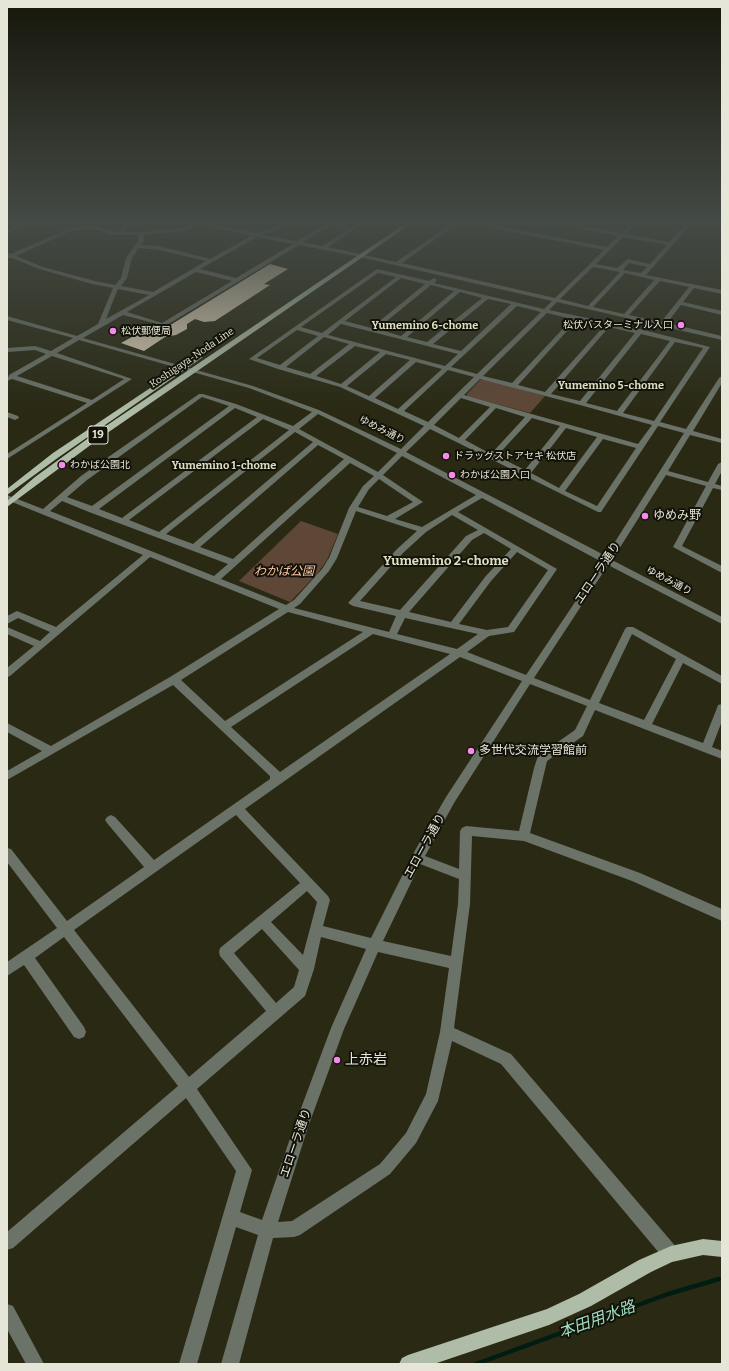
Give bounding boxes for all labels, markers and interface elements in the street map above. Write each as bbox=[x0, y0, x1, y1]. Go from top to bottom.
district label: Yumemino 6-chome bbox=[372, 319, 478, 333]
place label: 松伏バスターミナル入口 bbox=[563, 319, 673, 331]
marker: 松伏バスターミナル入口 bbox=[676, 320, 686, 330]
place label: 松伏郵便局 bbox=[121, 325, 171, 337]
street label: Koshigaya-Noda Line bbox=[148, 325, 236, 391]
marker: 松伏郵便局 bbox=[108, 326, 118, 336]
district label: Yumemino 5-chome bbox=[558, 379, 664, 393]
street label: ゆめみ通り bbox=[357, 413, 407, 447]
road number: 19 bbox=[88, 426, 108, 444]
place label: ドラッグストアセキ 松伏店 bbox=[454, 450, 576, 462]
marker: ドラッグストアセキ 松伏店 bbox=[441, 451, 451, 461]
place label: わかば公園北 bbox=[70, 459, 130, 471]
district label: Yumemino 1-chome bbox=[172, 459, 276, 473]
marker: わかば公園北 bbox=[57, 460, 67, 470]
place label: わかば公園入口 bbox=[460, 469, 530, 481]
marker: わかば公園入口 bbox=[447, 470, 457, 480]
place label: ゆめみ野 bbox=[653, 509, 701, 523]
marker: ゆめみ野 bbox=[640, 511, 650, 521]
street label: エローラ通り bbox=[572, 539, 624, 607]
district label: Yumemino 2-chome bbox=[383, 553, 509, 569]
street label: ゆめみ通り bbox=[644, 564, 694, 598]
park label: わかば公園 bbox=[254, 565, 314, 579]
place label: 多世代交流学習館前 bbox=[479, 744, 587, 758]
marker: 多世代交流学習館前 bbox=[466, 746, 476, 756]
street label: エローラ通り bbox=[401, 811, 449, 881]
place label: 上赤岩 bbox=[345, 1052, 387, 1068]
marker: 上赤岩 bbox=[332, 1055, 342, 1065]
street label: エローラ通り bbox=[277, 1107, 315, 1179]
water label: 本田用水路 bbox=[556, 1297, 638, 1343]

